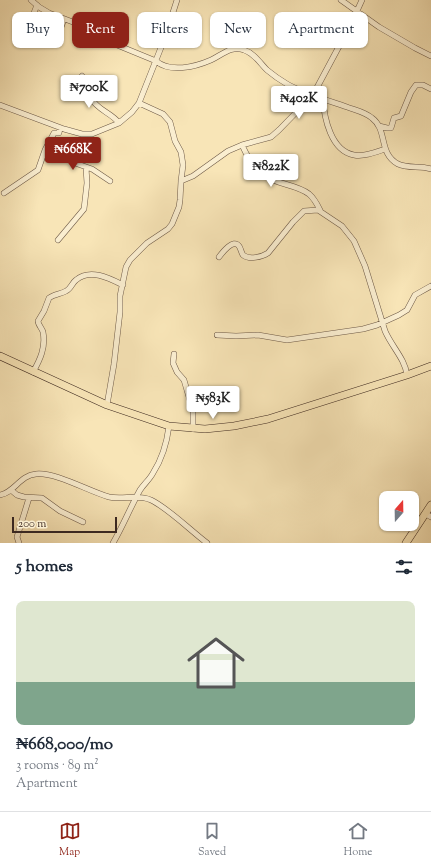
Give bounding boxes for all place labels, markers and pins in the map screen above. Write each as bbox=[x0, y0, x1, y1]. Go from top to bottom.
pin: ₦700K bbox=[61, 75, 117, 109]
pin: ₦402K bbox=[271, 86, 327, 120]
pin: ₦668K bbox=[45, 137, 101, 171]
pin: ₦822K bbox=[243, 154, 299, 188]
pin: ₦583K bbox=[185, 386, 241, 420]

